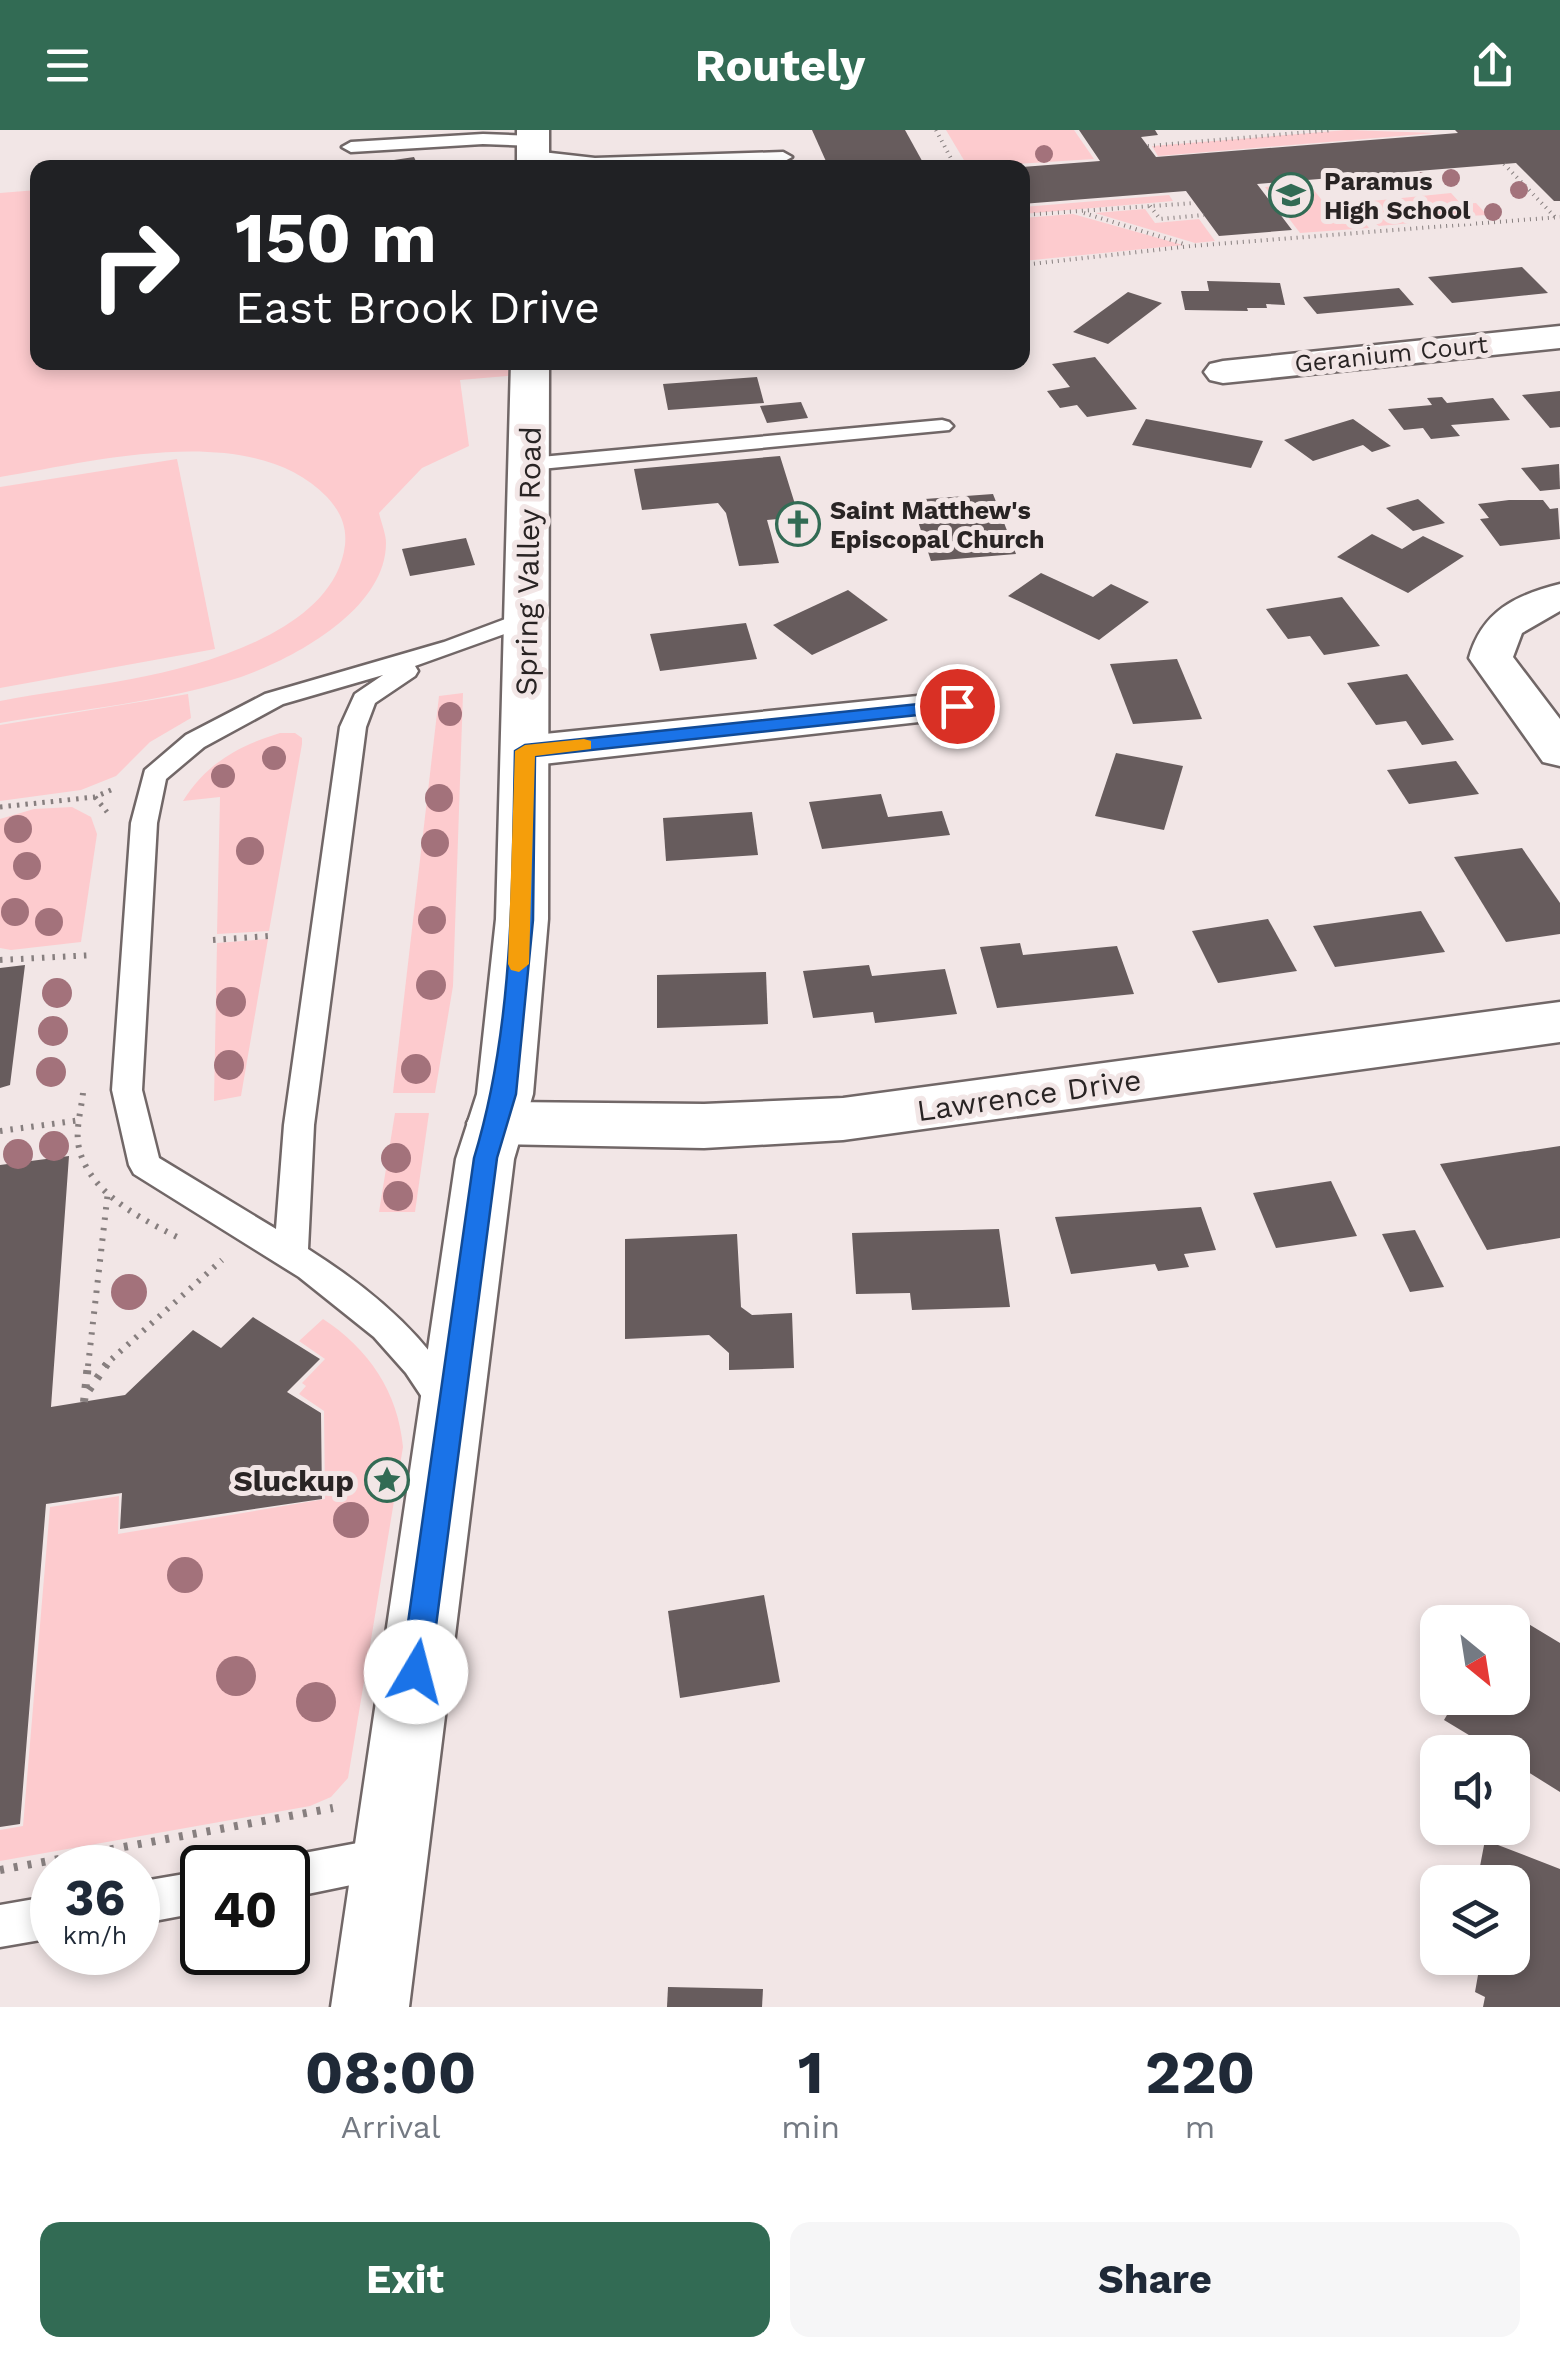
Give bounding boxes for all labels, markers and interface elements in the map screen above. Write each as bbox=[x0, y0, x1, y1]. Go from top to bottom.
icon: menu bbox=[40, 38, 95, 93]
icon: share bbox=[1465, 38, 1520, 93]
text: Routely bbox=[695, 39, 865, 92]
place label: Paramus High School bbox=[1324, 167, 1471, 225]
school or university icon: Paramus High School bbox=[1268, 172, 1314, 218]
text: 150 m bbox=[235, 197, 437, 279]
icon: right bbox=[70, 200, 200, 330]
text: East Brook Drive bbox=[235, 281, 600, 334]
street label: Geranium Court bbox=[1293, 329, 1489, 379]
street label: Spring Valley Road bbox=[508, 426, 548, 696]
place label: Saint Matthew's Episcopal Church bbox=[830, 496, 1044, 554]
church icon: Saint Matthew's Episcopal Church bbox=[775, 501, 821, 547]
pin bbox=[915, 664, 1000, 749]
icon: arrive bbox=[930, 679, 985, 734]
street label: Lawrence Drive bbox=[915, 1062, 1143, 1128]
place icon: Sluckup bbox=[364, 1457, 410, 1503]
place label: Sluckup bbox=[233, 1463, 354, 1498]
north arrow bbox=[1420, 1605, 1530, 1715]
map controls bbox=[1420, 1605, 1530, 1975]
position arrow bbox=[364, 1620, 468, 1724]
button: sound bbox=[1420, 1735, 1530, 1845]
speed limit sign: 40 bbox=[180, 1845, 310, 1975]
button: layers bbox=[1420, 1865, 1530, 1975]
text: 36 bbox=[65, 1868, 125, 1927]
text: km/h bbox=[63, 1921, 127, 1950]
text: 08:00 bbox=[305, 2037, 477, 2108]
text: 1 bbox=[798, 2037, 824, 2108]
text: 220 bbox=[1145, 2037, 1255, 2108]
text: Arrival bbox=[341, 2108, 441, 2146]
text: min bbox=[781, 2108, 840, 2146]
text: m bbox=[1185, 2108, 1215, 2146]
button: Exit bbox=[40, 2222, 770, 2337]
button: Share bbox=[790, 2222, 1520, 2337]

